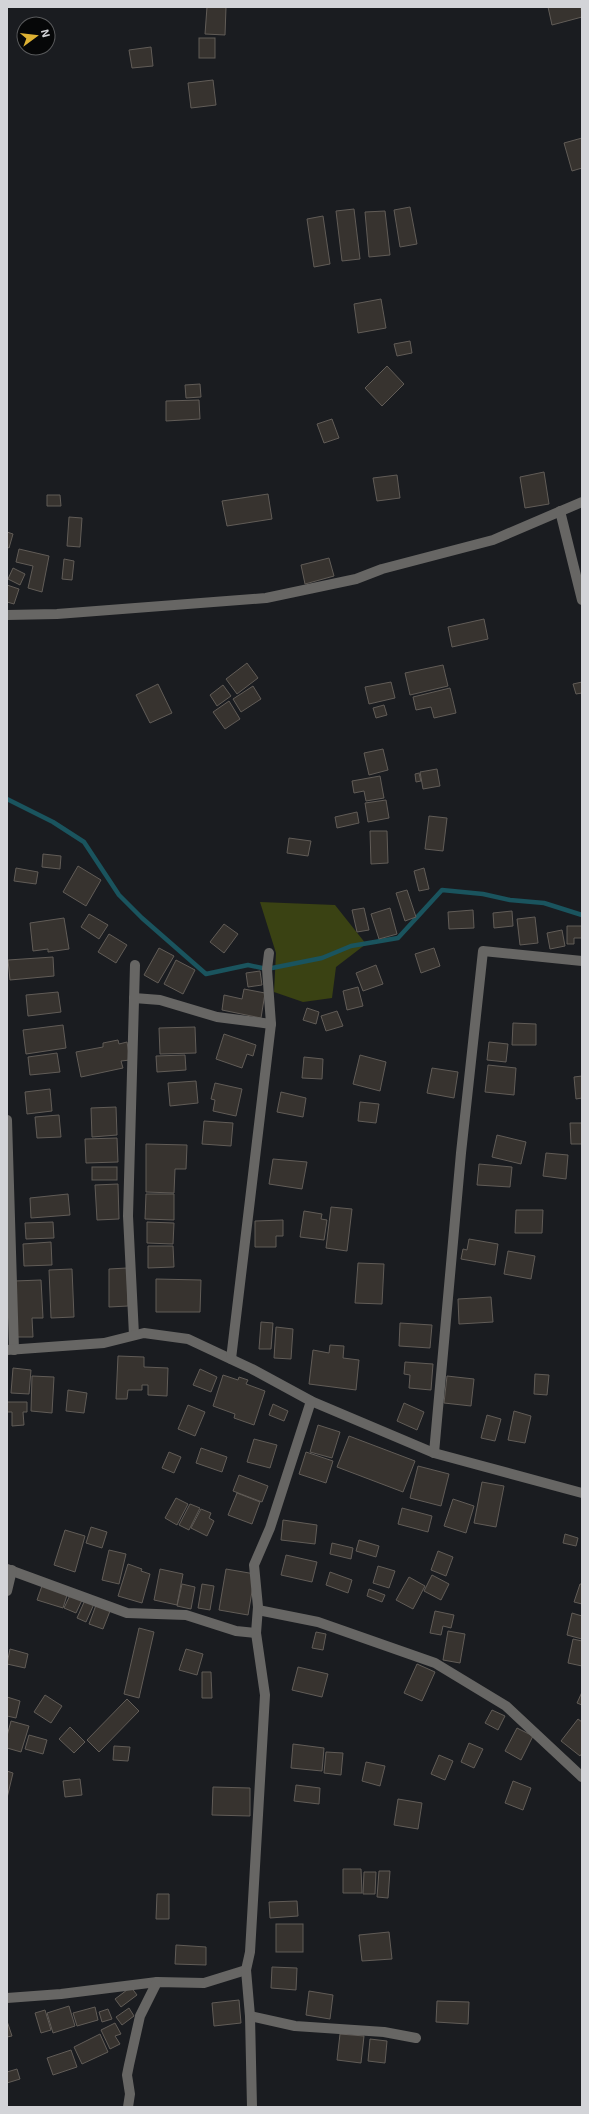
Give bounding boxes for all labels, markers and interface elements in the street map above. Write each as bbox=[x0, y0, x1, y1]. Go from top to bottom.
north arrow bbox=[16, 16, 56, 56]
text: N bbox=[39, 28, 53, 39]

